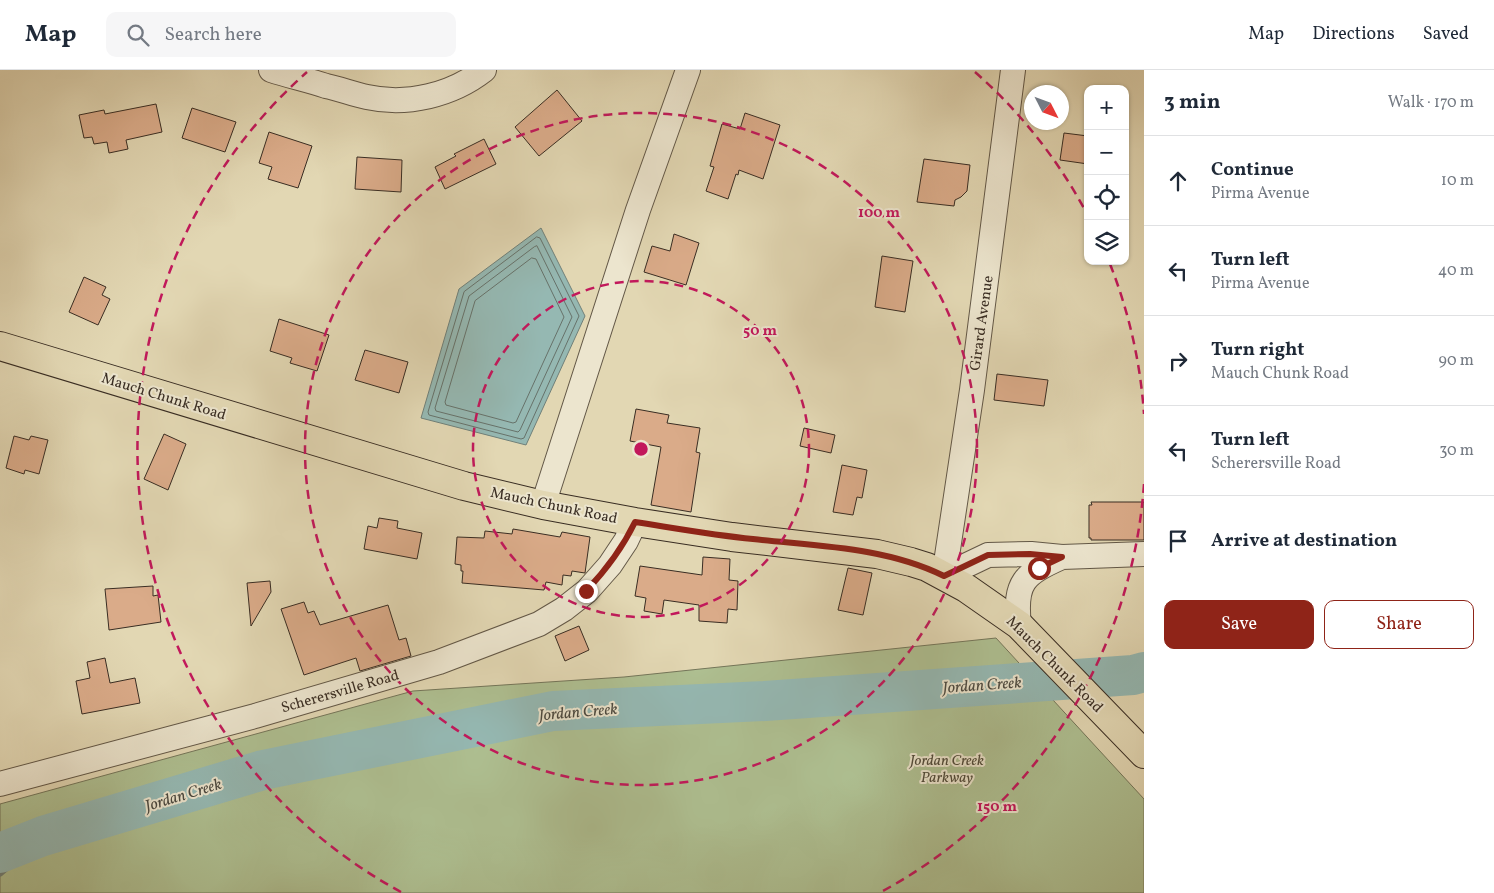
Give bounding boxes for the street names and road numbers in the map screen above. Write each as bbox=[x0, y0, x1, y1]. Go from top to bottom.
street label: Girard Avenue bbox=[965, 274, 1000, 372]
street label: Mauch Chunk Road bbox=[99, 368, 228, 426]
street label: Mauch Chunk Road bbox=[488, 483, 619, 530]
street label: Mauch Chunk Road bbox=[1001, 612, 1107, 718]
street label: Scherersville Road bbox=[279, 666, 402, 719]

